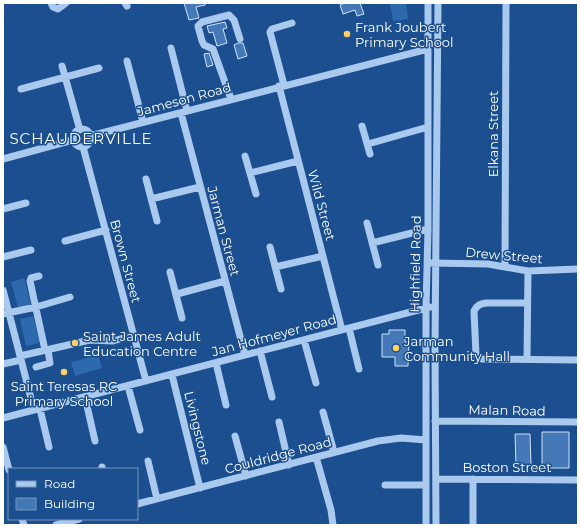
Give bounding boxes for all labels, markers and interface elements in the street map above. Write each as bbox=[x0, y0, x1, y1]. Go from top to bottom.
place label: Frank Joubert Primary School bbox=[355, 19, 454, 50]
marker: Frank Joubert Primary School bbox=[342, 29, 352, 39]
street label: Jameson Road bbox=[134, 79, 233, 119]
street label: Elkana Street bbox=[485, 91, 501, 177]
district label: SCHAUDERVILLE bbox=[9, 129, 153, 148]
street label: Wild Street bbox=[305, 168, 339, 242]
street label: Jarman Street bbox=[204, 183, 244, 278]
street label: Highfield Road bbox=[406, 215, 424, 313]
street label: Brown Street bbox=[107, 218, 145, 304]
street label: Drew Street bbox=[465, 244, 543, 266]
street label: Jan Hofmeyer Road bbox=[209, 311, 338, 360]
place label: Saint James Adult Education Centre bbox=[83, 328, 201, 359]
place label: Jarman Community Hall bbox=[403, 333, 510, 364]
marker: Saint James Adult Education Centre bbox=[70, 338, 80, 348]
marker: Jarman Community Hall bbox=[391, 343, 401, 353]
marker: Saint Teresas RC Primary School bbox=[59, 367, 69, 377]
place label: Saint Teresas RC Primary School bbox=[11, 378, 117, 409]
street label: Livingstone bbox=[181, 389, 215, 467]
street label: Malan Road bbox=[468, 401, 546, 419]
street label: Couldridge Road bbox=[223, 433, 333, 477]
street label: Boston Street bbox=[463, 459, 551, 475]
legend bbox=[8, 468, 138, 520]
text: Road bbox=[44, 476, 75, 491]
text: Building bbox=[44, 496, 95, 511]

